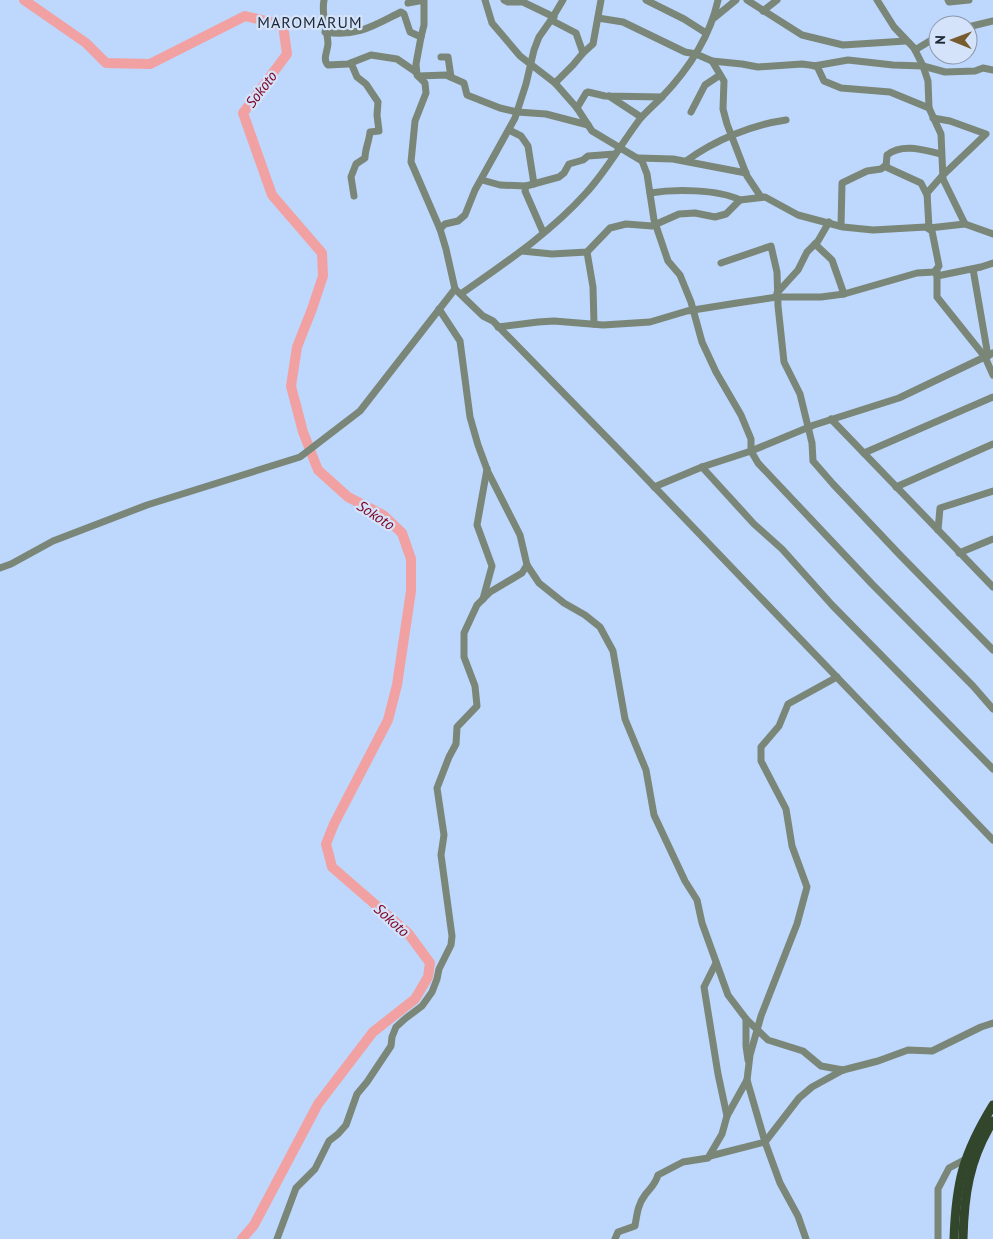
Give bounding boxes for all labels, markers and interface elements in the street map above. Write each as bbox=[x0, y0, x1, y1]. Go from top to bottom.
district label: MAROMARUM bbox=[257, 12, 363, 32]
north arrow bbox=[928, 15, 978, 65]
text: N bbox=[931, 35, 949, 45]
water label: Sokoto bbox=[241, 67, 281, 111]
water label: Sokoto bbox=[354, 496, 398, 534]
water label: Sokoto bbox=[370, 899, 414, 941]

